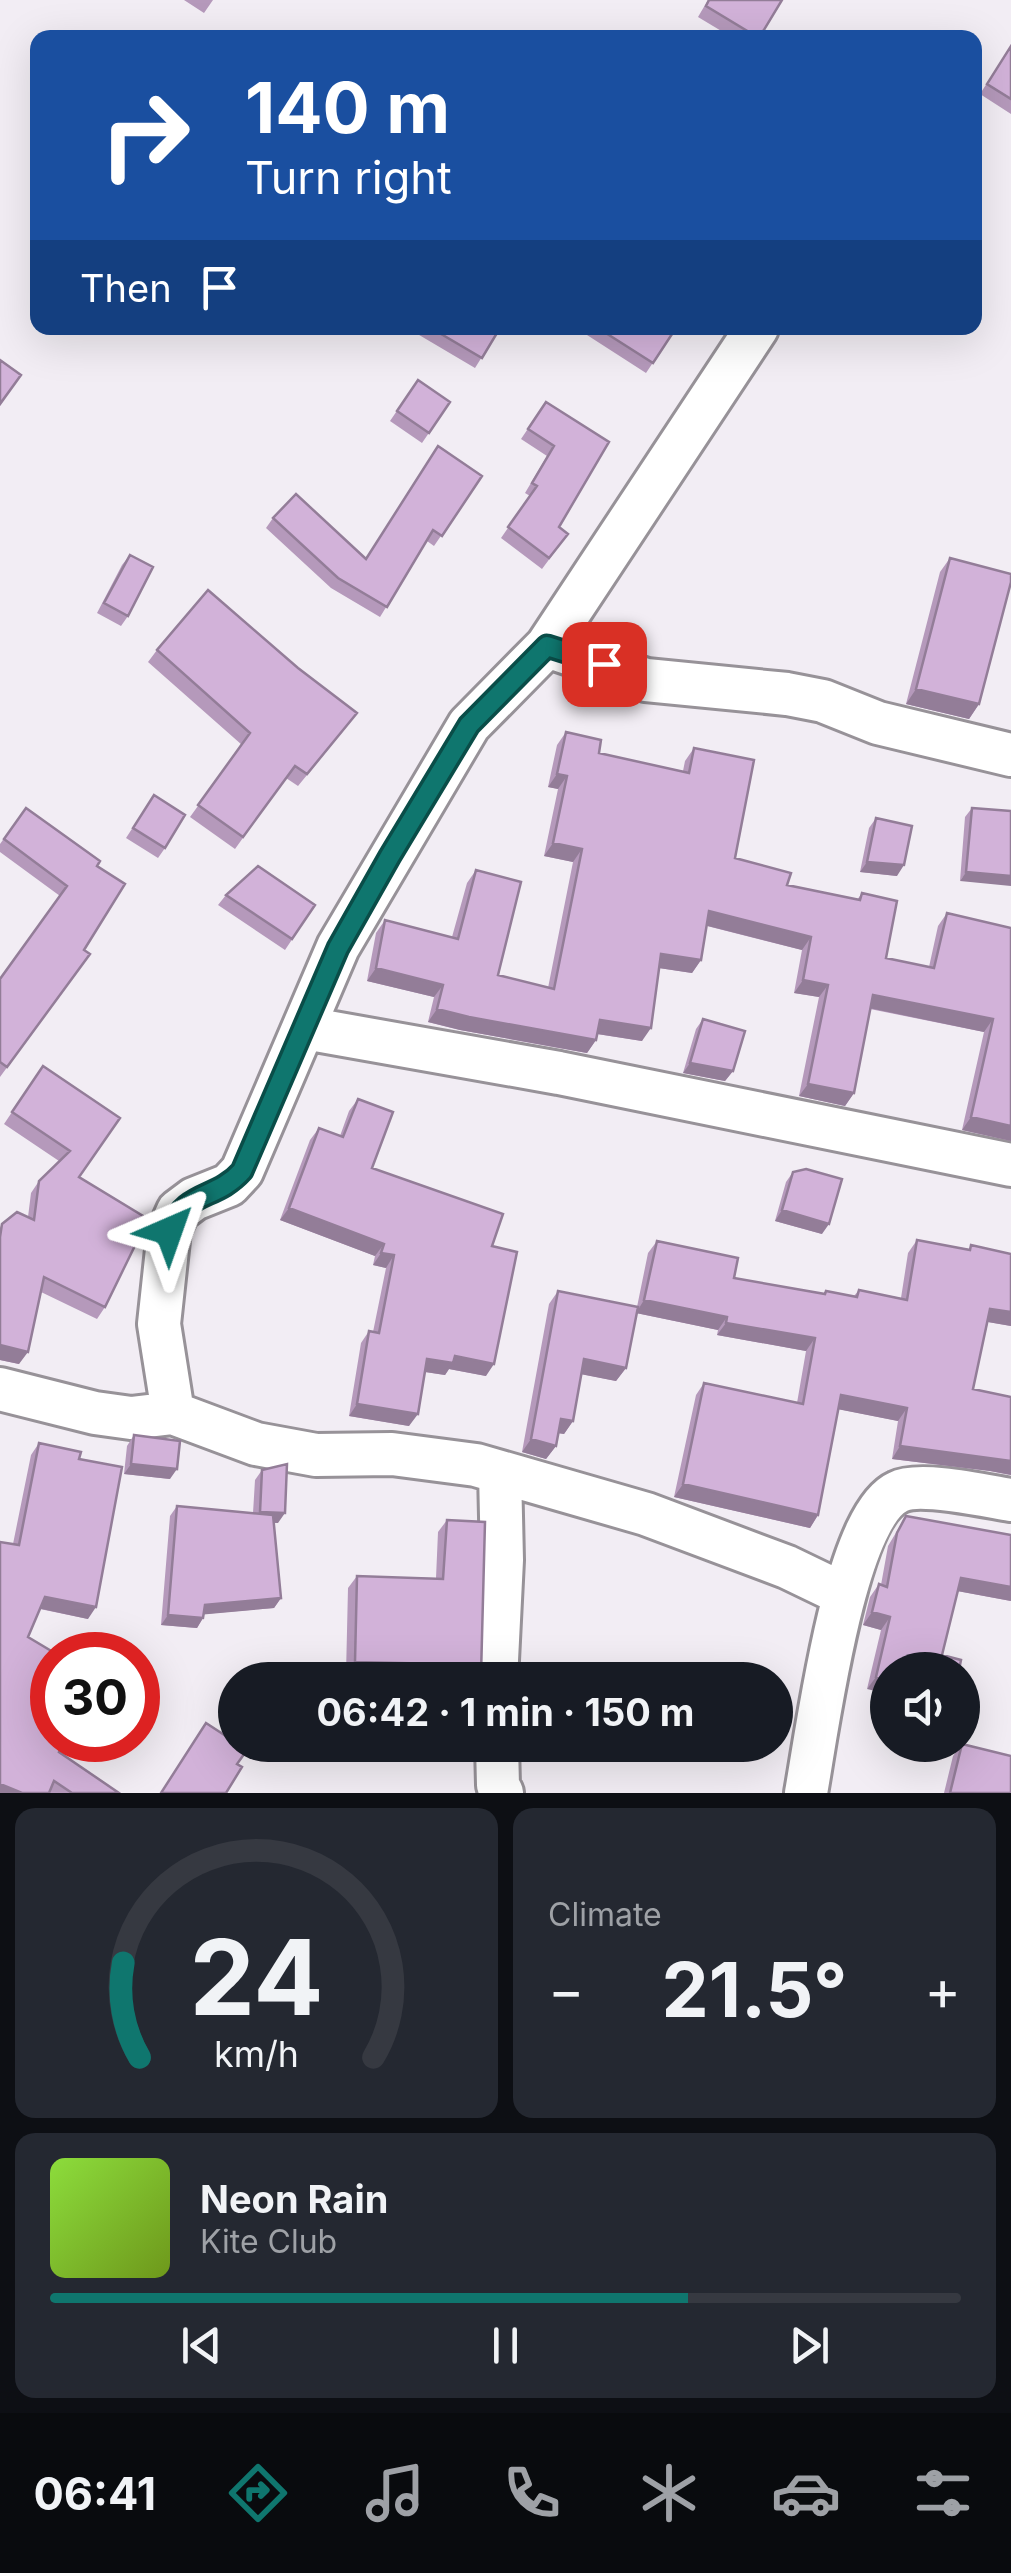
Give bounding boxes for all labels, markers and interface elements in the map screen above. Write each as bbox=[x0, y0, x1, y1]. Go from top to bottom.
text: 140 m bbox=[245, 65, 450, 150]
icon: right bbox=[80, 70, 210, 200]
text: Turn right bbox=[245, 150, 452, 205]
icon: arrive bbox=[192, 260, 247, 315]
text: Then bbox=[80, 265, 172, 311]
pin bbox=[562, 622, 647, 707]
icon: arrive bbox=[577, 637, 632, 692]
position arrow bbox=[117, 1179, 221, 1283]
speed limit sign: 30 bbox=[30, 1632, 160, 1762]
map controls bbox=[870, 1652, 980, 1762]
button: sound bbox=[870, 1652, 980, 1762]
text: 06:42 · 1 min · 150 m bbox=[317, 1689, 695, 1735]
text: Climate bbox=[548, 1895, 662, 1934]
text: 24 bbox=[189, 1914, 324, 2040]
text: 21.5° bbox=[661, 1944, 848, 2035]
text: − bbox=[548, 1957, 584, 2023]
text: + bbox=[925, 1957, 961, 2023]
text: km/h bbox=[214, 2032, 299, 2076]
text: Neon Rain bbox=[200, 2176, 388, 2222]
text: Kite Club bbox=[200, 2222, 337, 2261]
icon: previous bbox=[174, 2318, 229, 2373]
icon: pause bbox=[478, 2318, 533, 2373]
icon: next bbox=[782, 2318, 837, 2373]
icon: directions bbox=[223, 2458, 293, 2528]
icon: music bbox=[360, 2458, 430, 2528]
icon: phone bbox=[497, 2458, 567, 2528]
icon: climate bbox=[634, 2458, 704, 2528]
icon: car bbox=[771, 2458, 841, 2528]
icon: filters bbox=[908, 2458, 978, 2528]
text: 06:41 bbox=[33, 2466, 156, 2521]

